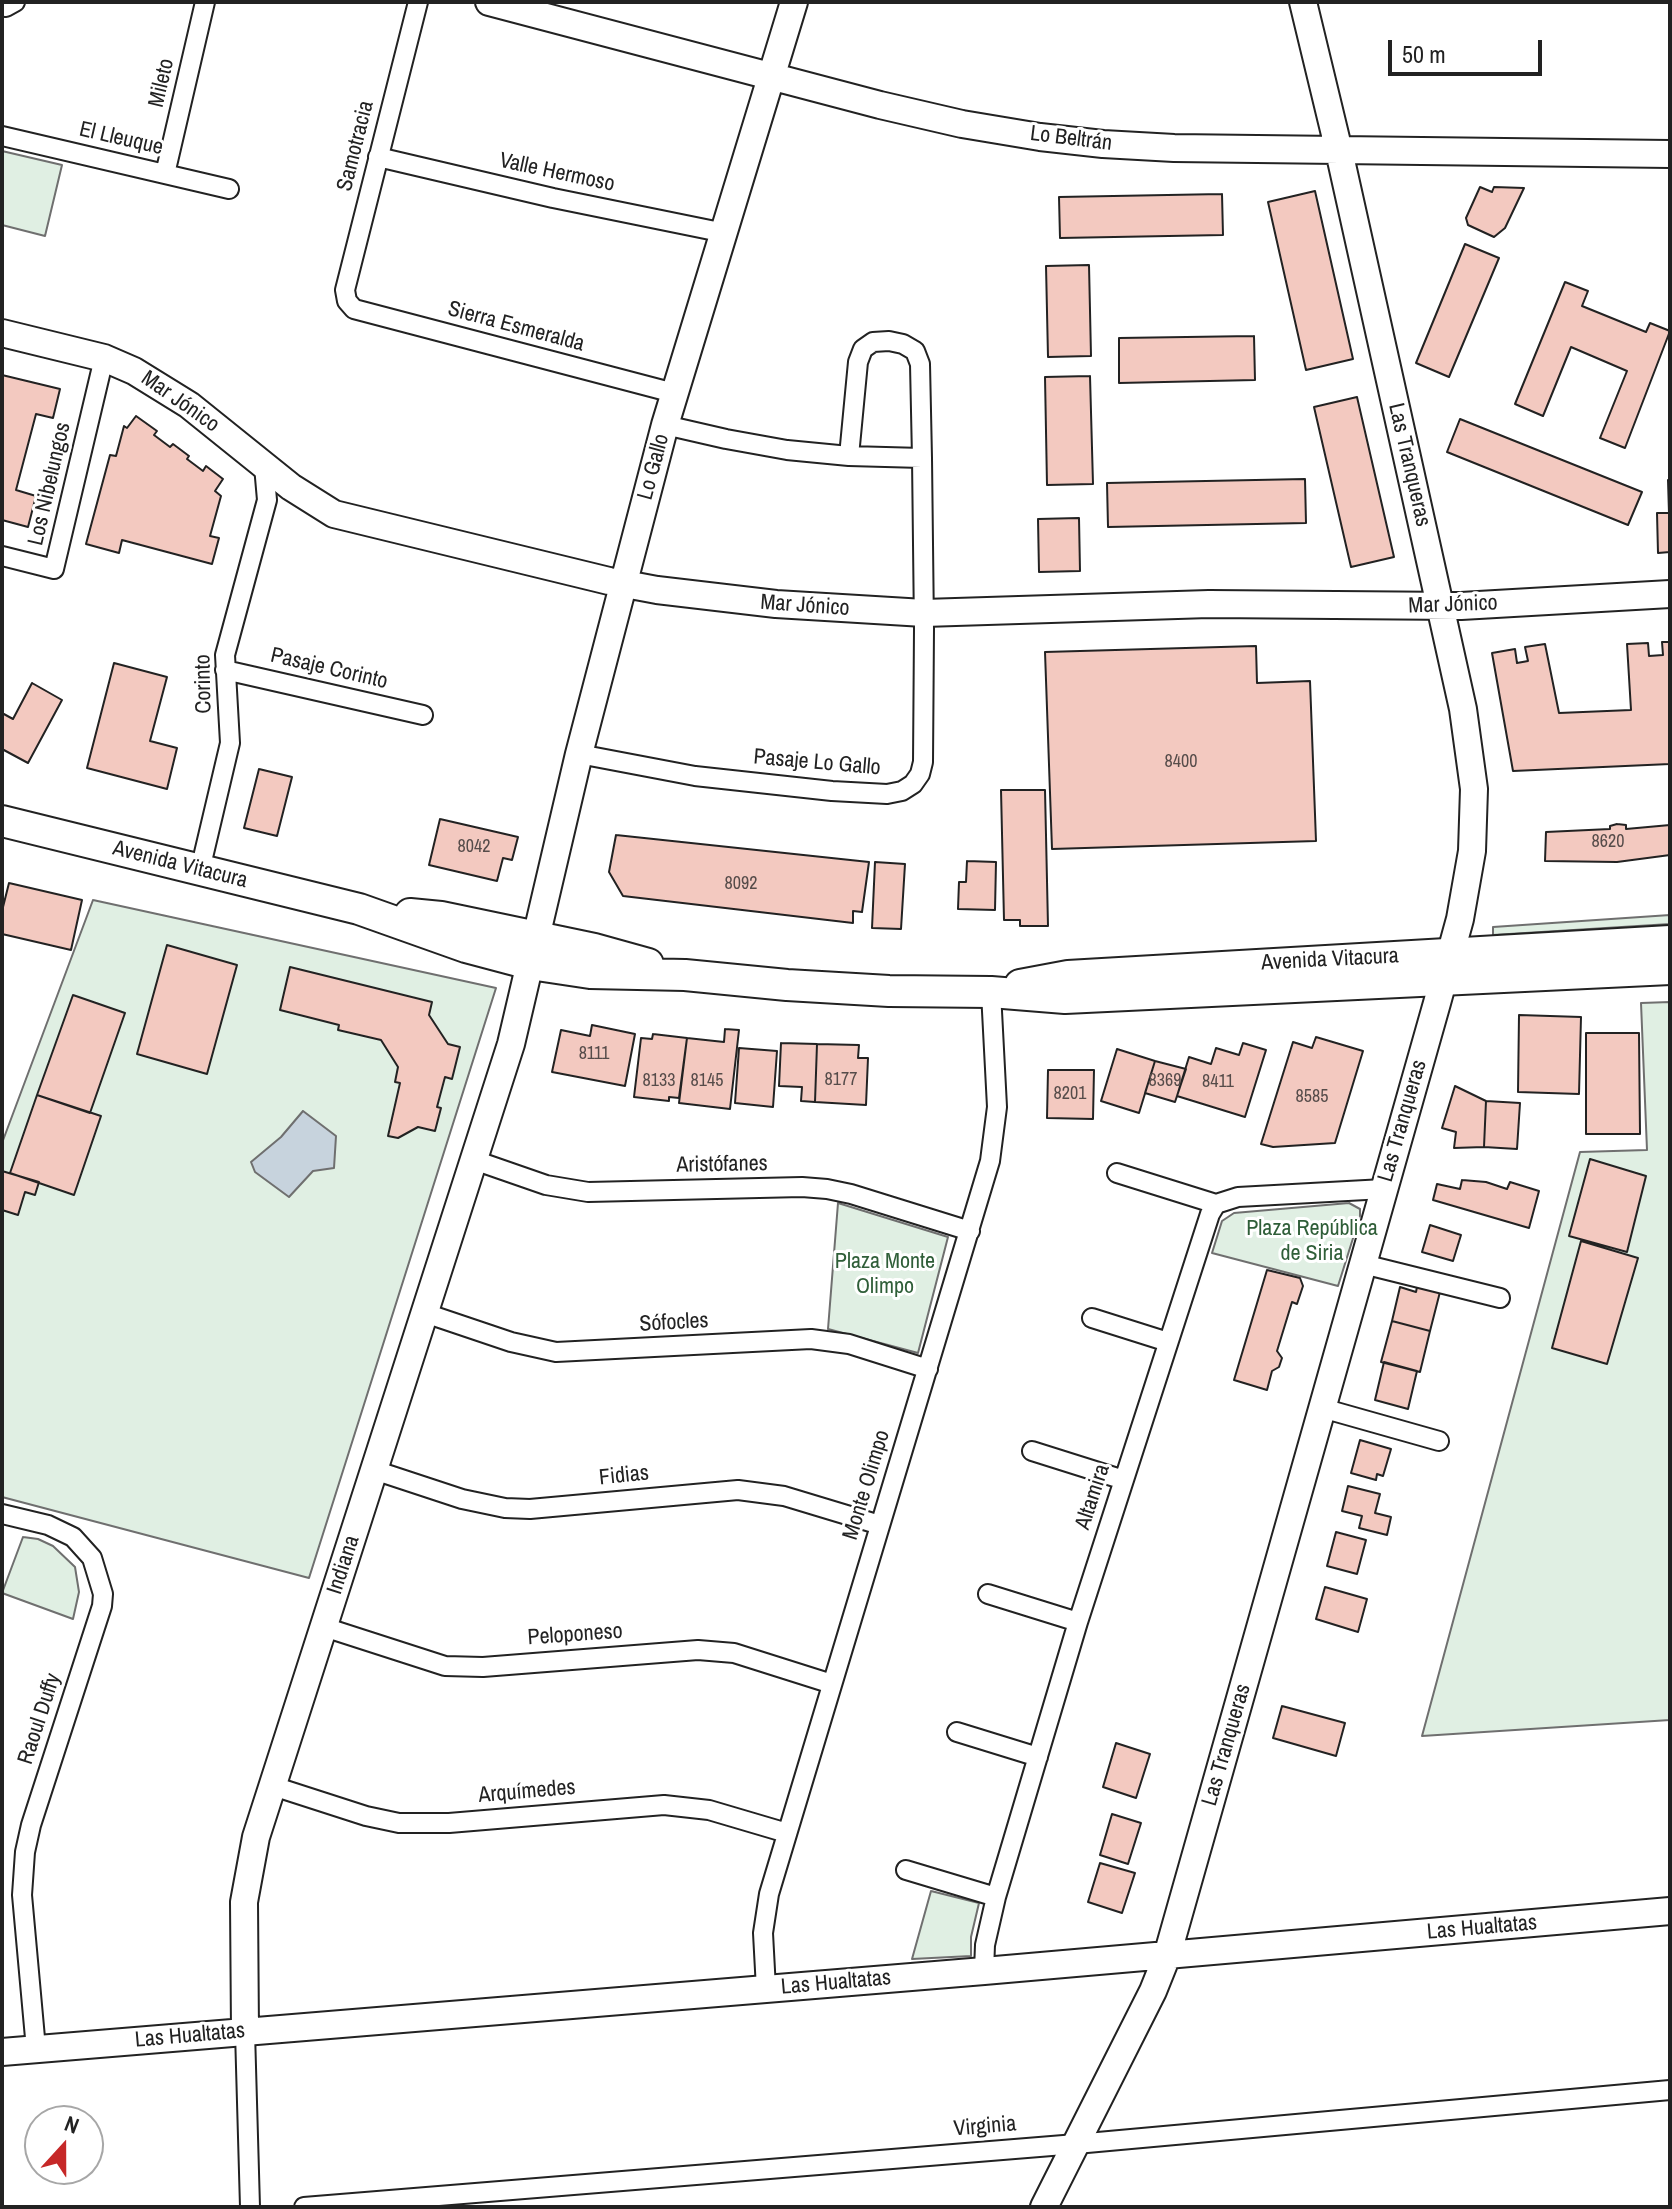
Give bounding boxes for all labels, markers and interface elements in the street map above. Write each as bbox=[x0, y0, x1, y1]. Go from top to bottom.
scale bar bbox=[1392, 24, 1546, 74]
text: 50 m bbox=[1402, 38, 1446, 70]
street label: Mileto bbox=[144, 56, 180, 110]
street label: Samotracia bbox=[332, 98, 380, 194]
street label: El Lleuque bbox=[76, 117, 166, 161]
street label: Lo Beltrán bbox=[1029, 121, 1113, 157]
street label: Valle Hermoso bbox=[497, 148, 617, 198]
street label: Sierra Esmeralda bbox=[445, 296, 587, 358]
street label: Mar Jónico bbox=[136, 366, 224, 438]
street label: Las Tranqueras bbox=[1382, 401, 1436, 529]
street label: Los Nibelungos bbox=[23, 420, 77, 548]
street label: Lo Gallo bbox=[633, 431, 675, 503]
street label: Mar Jónico bbox=[760, 590, 850, 622]
street label: Mar Jónico bbox=[1408, 590, 1498, 620]
street label: Pasaje Corinto bbox=[268, 643, 390, 695]
street label: Corinto bbox=[190, 654, 218, 714]
street label: Pasaje Lo Gallo bbox=[752, 744, 882, 782]
house number: 8400 bbox=[1165, 751, 1197, 773]
house number: 8620 bbox=[1592, 831, 1624, 853]
street label: Avenida Vitacura bbox=[110, 836, 250, 894]
house number: 8042 bbox=[458, 836, 490, 858]
house number: 8092 bbox=[725, 873, 757, 895]
street label: Avenida Vitacura bbox=[1261, 943, 1399, 977]
house number: 8111 bbox=[579, 1043, 609, 1065]
street label: Las Tranqueras bbox=[1373, 1057, 1433, 1185]
house number: 8177 bbox=[825, 1069, 857, 1091]
house number: 8133 bbox=[643, 1070, 675, 1092]
house number: 8145 bbox=[691, 1070, 723, 1092]
house number: 8369 bbox=[1149, 1070, 1181, 1092]
house number: 8411 bbox=[1202, 1071, 1234, 1093]
house number: 8201 bbox=[1054, 1083, 1086, 1105]
house number: 8585 bbox=[1296, 1086, 1328, 1108]
street label: Aristófanes bbox=[676, 1151, 768, 1179]
park label: Plaza República de Siria bbox=[1246, 1216, 1378, 1268]
park label: Plaza Monte Olimpo bbox=[835, 1249, 935, 1300]
street label: Sófocles bbox=[639, 1308, 709, 1338]
street label: Monte Olimpo bbox=[838, 1427, 896, 1543]
street label: Fidias bbox=[598, 1460, 650, 1492]
street label: Altamira bbox=[1070, 1461, 1116, 1533]
street label: Indiana bbox=[322, 1532, 366, 1598]
street label: Peloponeso bbox=[527, 1619, 623, 1651]
street label: Raoul Duffy bbox=[13, 1670, 67, 1768]
street label: Las Tranqueras bbox=[1197, 1681, 1257, 1809]
street label: Arquímedes bbox=[477, 1775, 577, 1809]
street label: Las Hualtatas bbox=[1426, 1910, 1538, 1946]
street label: Las Hualtatas bbox=[780, 1965, 892, 2001]
street label: Las Hualtatas bbox=[134, 2018, 246, 2054]
north arrow bbox=[24, 2105, 104, 2185]
text: N bbox=[60, 2108, 83, 2141]
street label: Virginia bbox=[953, 2111, 1017, 2143]

